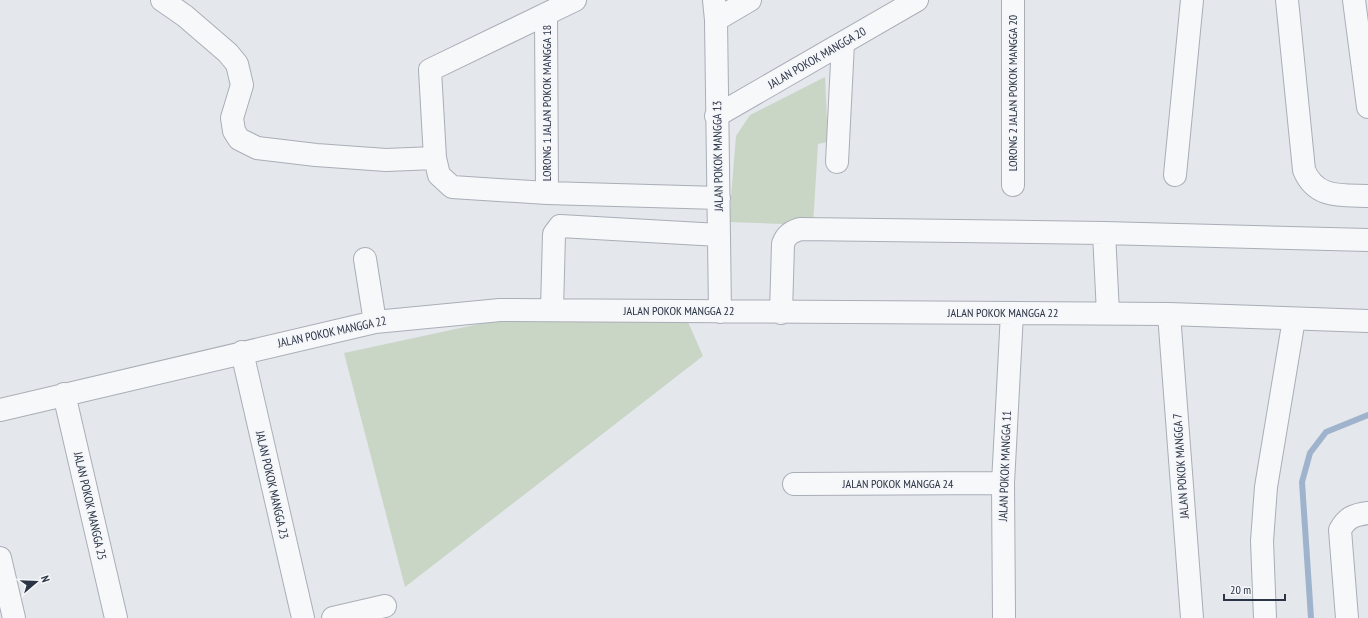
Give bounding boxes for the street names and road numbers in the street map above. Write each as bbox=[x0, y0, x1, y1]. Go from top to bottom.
street label: LORONG 2 JALAN POKOK MANGGA 20 bbox=[1005, 15, 1020, 171]
street label: JALAN POKOK MANGGA 20 bbox=[764, 23, 868, 92]
street label: LORONG 1 JALAN POKOK MANGGA 18 bbox=[539, 25, 554, 181]
street label: JALAN POKOK MANGGA 13 bbox=[709, 100, 726, 213]
street label: JALAN POKOK MANGGA 22 bbox=[623, 303, 734, 318]
street label: JALAN POKOK MANGGA 22 bbox=[947, 305, 1058, 320]
street label: JALAN POKOK MANGGA 22 bbox=[275, 313, 388, 351]
street label: JALAN POKOK MANGGA 11 bbox=[995, 410, 1014, 523]
street label: JALAN POKOK MANGGA 7 bbox=[1169, 413, 1192, 520]
street label: JALAN POKOK MANGGA 23 bbox=[252, 428, 292, 541]
street label: JALAN POKOK MANGGA 25 bbox=[70, 449, 110, 562]
street label: JALAN POKOK MANGGA 24 bbox=[842, 476, 954, 491]

